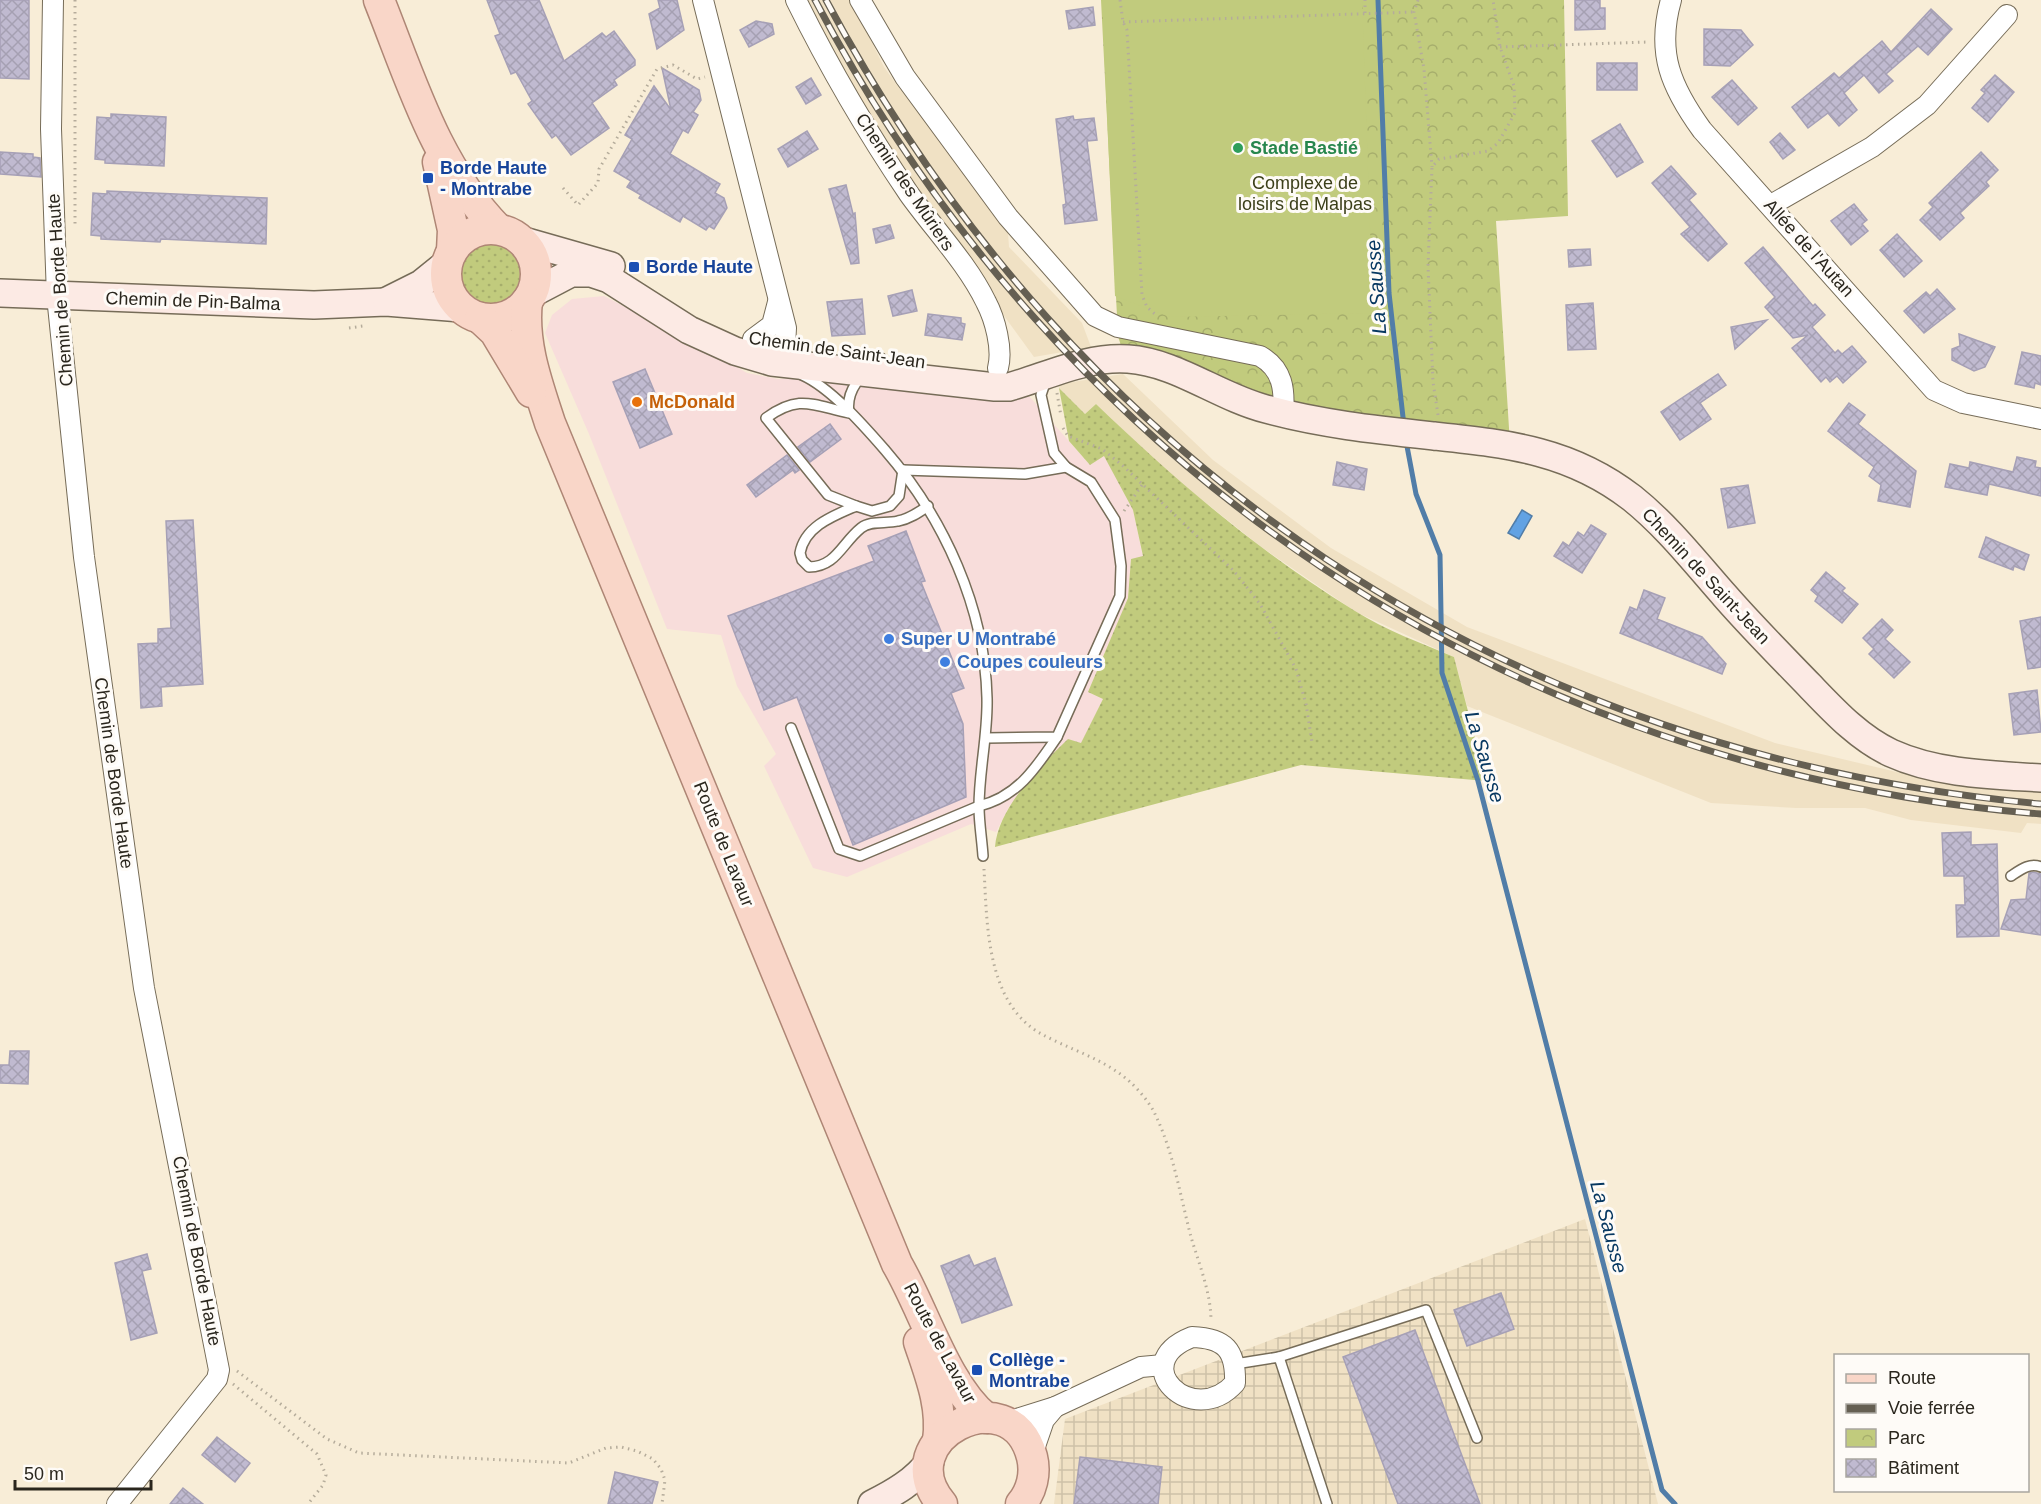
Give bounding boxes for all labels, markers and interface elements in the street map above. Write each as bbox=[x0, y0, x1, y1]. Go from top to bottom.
street label: Chemin des Mûriers bbox=[852, 110, 958, 254]
place label: Stade Bastié bbox=[1250, 138, 1358, 158]
marker: Stade Bastié bbox=[1231, 141, 1245, 155]
place label: Borde Haute - Montrabe bbox=[440, 158, 547, 199]
marker: Borde Haute - Montrabe bbox=[421, 171, 435, 185]
park label: Complexe de loisirs de Malpas bbox=[1238, 173, 1372, 214]
street label: Chemin de Borde Haute bbox=[43, 193, 77, 387]
street label: Allée de l'Autan bbox=[1760, 195, 1858, 301]
water label: La Sausse bbox=[1362, 239, 1390, 335]
place label: Borde Haute bbox=[646, 257, 753, 277]
marker: Borde Haute bbox=[627, 260, 641, 274]
street label: Chemin de Pin-Balma bbox=[105, 288, 282, 314]
street label: Chemin de Saint-Jean bbox=[747, 328, 927, 372]
place label: McDonald bbox=[649, 392, 735, 412]
marker: McDonald bbox=[630, 395, 644, 409]
street label: Chemin de Saint-Jean bbox=[1638, 504, 1774, 648]
place label: Super U Montrabé bbox=[901, 629, 1056, 649]
marker: Super U Montrabé bbox=[882, 632, 896, 646]
place label: Coupes couleurs bbox=[957, 652, 1103, 672]
marker: Coupes couleurs bbox=[938, 655, 952, 669]
street label: Chemin de Borde Haute bbox=[91, 676, 137, 870]
water label: La Sausse bbox=[1461, 709, 1509, 805]
street label: Route de Lavaur bbox=[690, 779, 758, 909]
street label: Chemin de Borde Haute bbox=[169, 1154, 225, 1348]
water label: La Sausse bbox=[1586, 1179, 1632, 1275]
street label: Route de Lavaur bbox=[900, 1280, 980, 1406]
place label: Collège - Montrabe bbox=[989, 1350, 1070, 1391]
legend bbox=[1834, 1354, 2029, 1492]
marker: Collège - Montrabe bbox=[970, 1363, 984, 1377]
text: Route bbox=[1888, 1368, 1936, 1388]
text: Voie ferrée bbox=[1888, 1398, 1975, 1418]
text: Parc bbox=[1888, 1428, 1925, 1448]
scale bar bbox=[15, 1453, 152, 1491]
text: Bâtiment bbox=[1888, 1458, 1959, 1478]
text: 50 m bbox=[24, 1464, 64, 1484]

